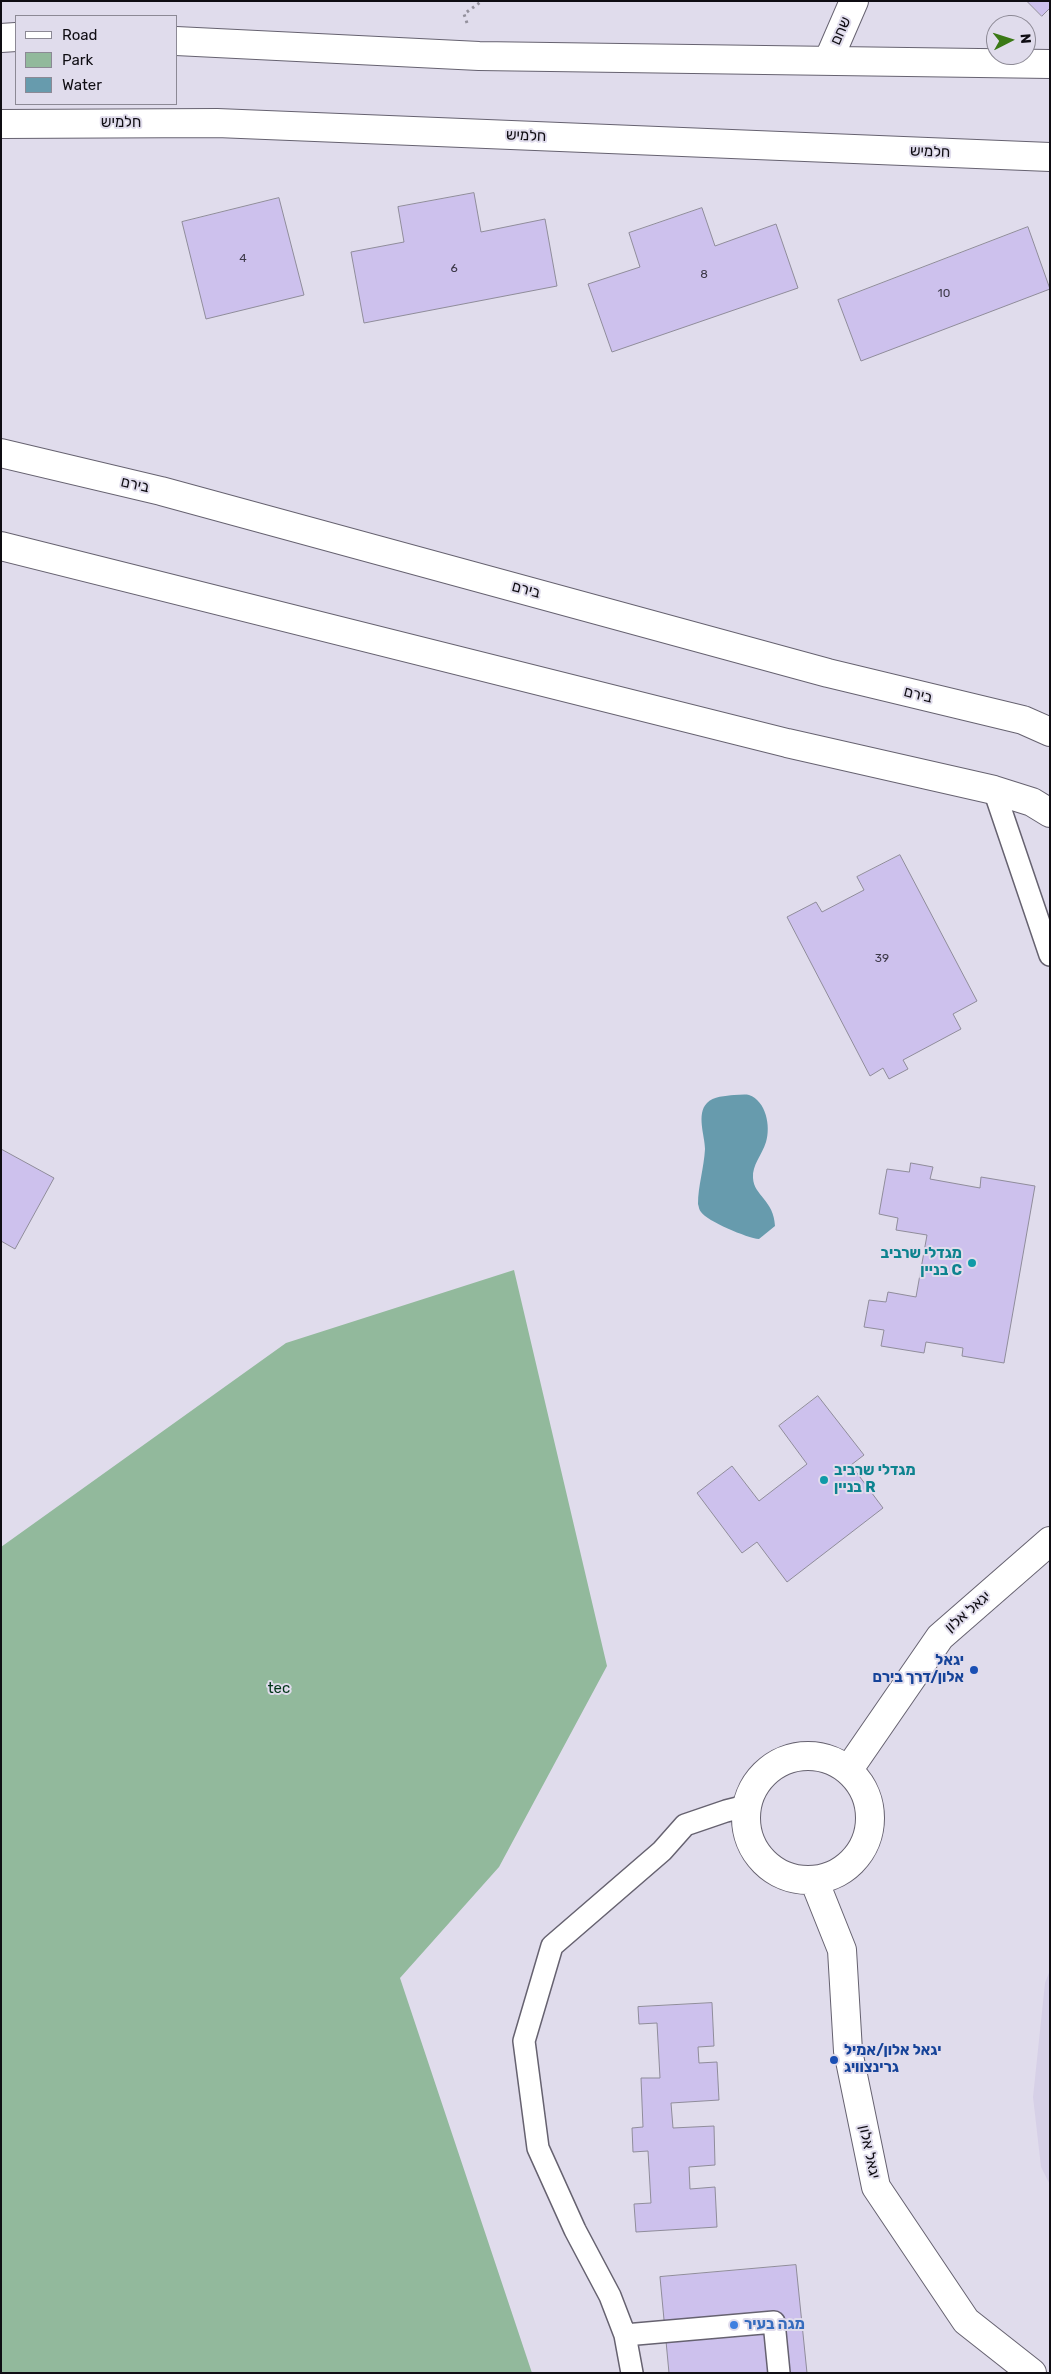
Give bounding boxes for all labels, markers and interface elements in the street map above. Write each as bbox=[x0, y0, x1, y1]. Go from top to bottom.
street label: שחם bbox=[827, 14, 855, 48]
legend bbox=[15, 15, 178, 105]
north arrow bbox=[986, 15, 1036, 65]
text: Road bbox=[62, 26, 98, 44]
text: N bbox=[1017, 33, 1034, 44]
text: Park bbox=[62, 51, 93, 69]
text: Water bbox=[62, 76, 102, 94]
street label: חלמיש bbox=[101, 114, 141, 132]
street label: חלמיש bbox=[505, 126, 547, 146]
street label: חלמיש bbox=[909, 142, 951, 162]
house number: 4 bbox=[239, 252, 247, 266]
house number: 6 bbox=[450, 262, 458, 276]
house number: 8 bbox=[700, 268, 708, 282]
house number: 10 bbox=[938, 287, 950, 301]
street label: בירם bbox=[119, 473, 151, 497]
street label: בירם bbox=[510, 578, 542, 602]
street label: בירם bbox=[902, 683, 934, 707]
house number: 39 bbox=[875, 952, 889, 966]
place label: מגדלי שרביב בניין C bbox=[880, 1245, 962, 1280]
marker: מגדלי שרביב בניין C bbox=[966, 1257, 978, 1269]
place label: מגדלי שרביב בניין R bbox=[834, 1462, 916, 1497]
marker: מגדלי שרביב בניין R bbox=[818, 1474, 830, 1486]
street label: יגאל אלון bbox=[942, 1587, 994, 1637]
place label: יגאל אלון/דרך בירם bbox=[872, 1652, 964, 1687]
marker: יגאל אלון/דרך בירם bbox=[968, 1664, 980, 1676]
park label: tec bbox=[268, 1680, 290, 1698]
place label: יגאל אלון/אמיל גרינצוויג bbox=[844, 2042, 941, 2077]
marker: יגאל אלון/אמיל גרינצוויג bbox=[828, 2054, 840, 2066]
street label: יגאל אלון bbox=[855, 2124, 883, 2180]
place label: מגה בעיר bbox=[744, 2316, 805, 2334]
marker: מגה בעיר bbox=[728, 2319, 740, 2331]

